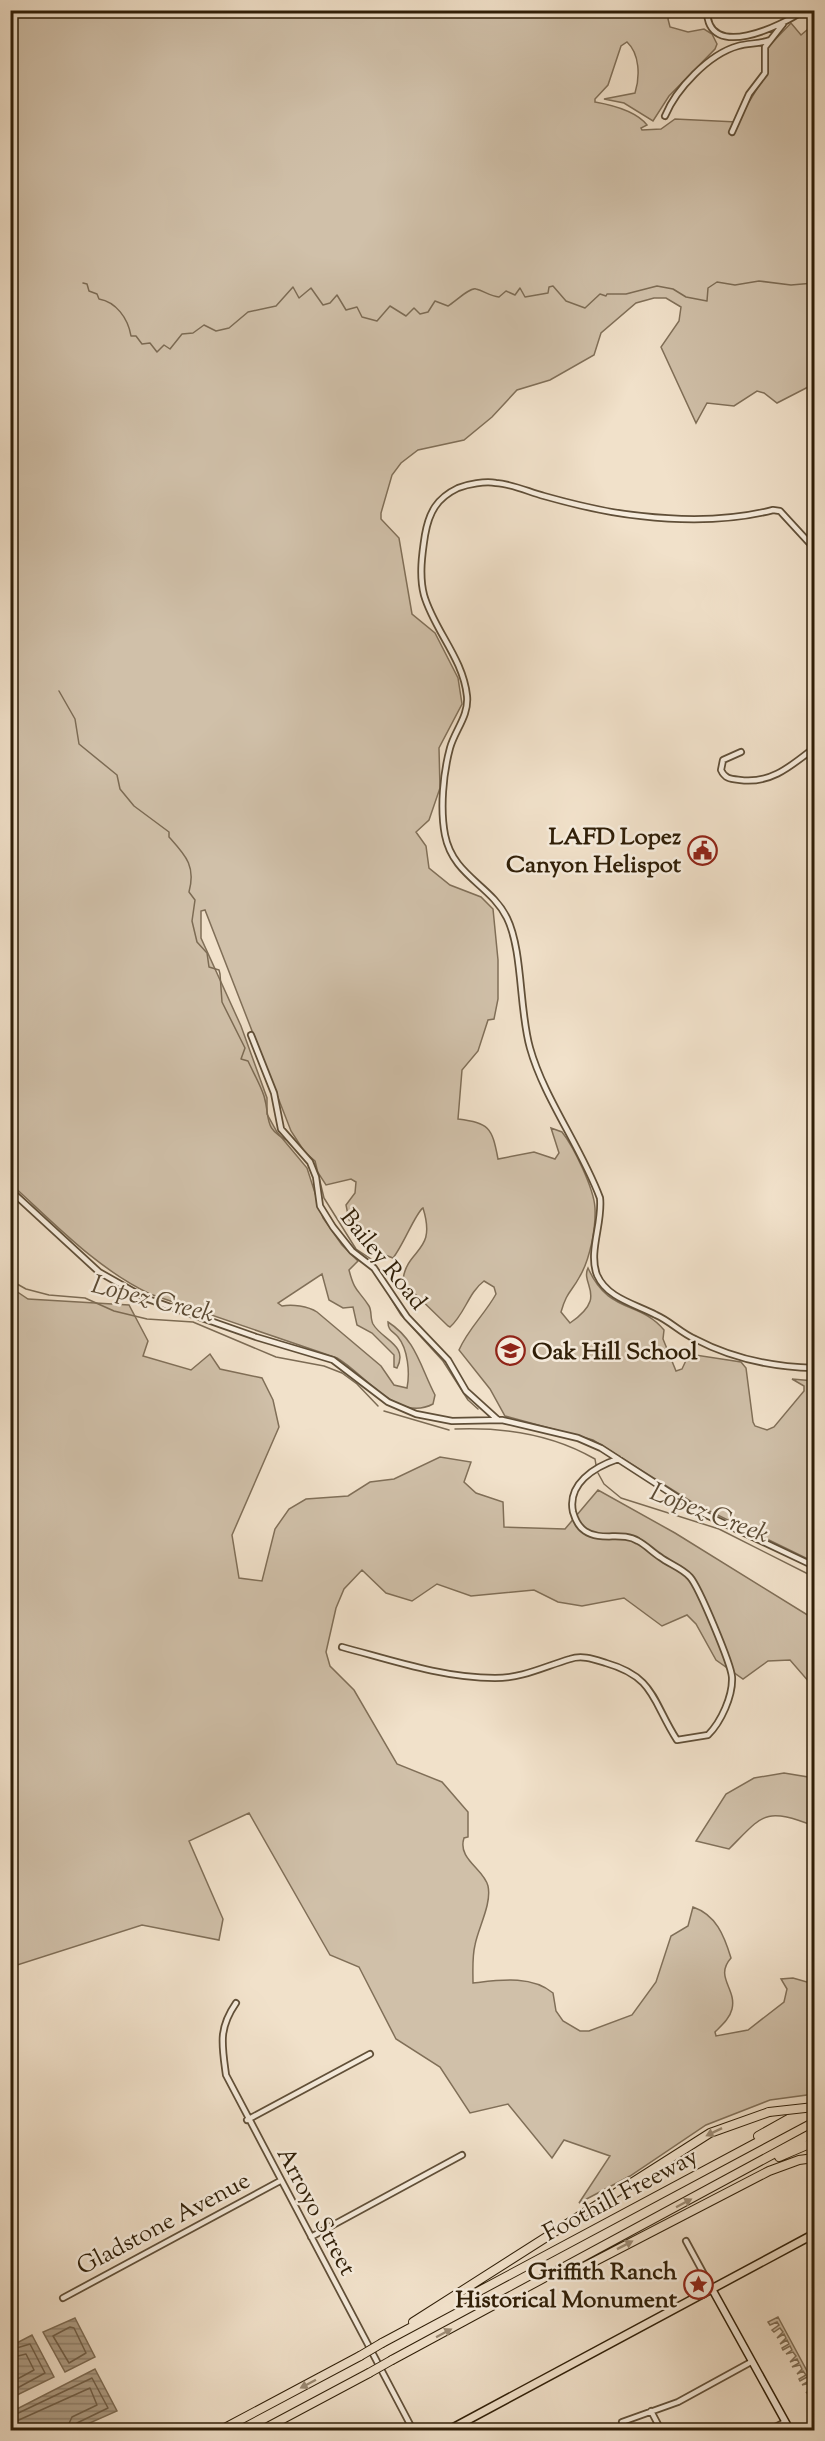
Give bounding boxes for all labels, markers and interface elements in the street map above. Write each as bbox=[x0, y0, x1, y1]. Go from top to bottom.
place label: LAFD Lopez Canyon Helispot bbox=[506, 821, 682, 883]
public building icon: LAFD Lopez Canyon Helispot bbox=[686, 834, 718, 866]
street label: Bailey Road bbox=[331, 1202, 434, 1318]
water label: Lopez Creek bbox=[87, 1267, 218, 1334]
school or university icon: Oak Hill School bbox=[495, 1335, 527, 1367]
place label: Oak Hill School bbox=[532, 1336, 698, 1370]
water label: Lopez Creek bbox=[644, 1475, 775, 1554]
one-way arrow bbox=[705, 2127, 722, 2137]
street label: Foothill Freeway bbox=[537, 2141, 705, 2251]
street label: Arroyo Street bbox=[267, 2142, 363, 2282]
street label: Gladstone Avenue bbox=[71, 2165, 257, 2285]
one-way arrow bbox=[676, 2198, 693, 2208]
one-way arrow bbox=[617, 2240, 634, 2249]
place label: Griffith Ranch Historical Monument bbox=[455, 2256, 678, 2318]
place icon: Griffith Ranch Historical Monument bbox=[682, 2269, 714, 2301]
one-way arrow bbox=[435, 2328, 452, 2338]
one-way arrow bbox=[300, 2379, 317, 2389]

